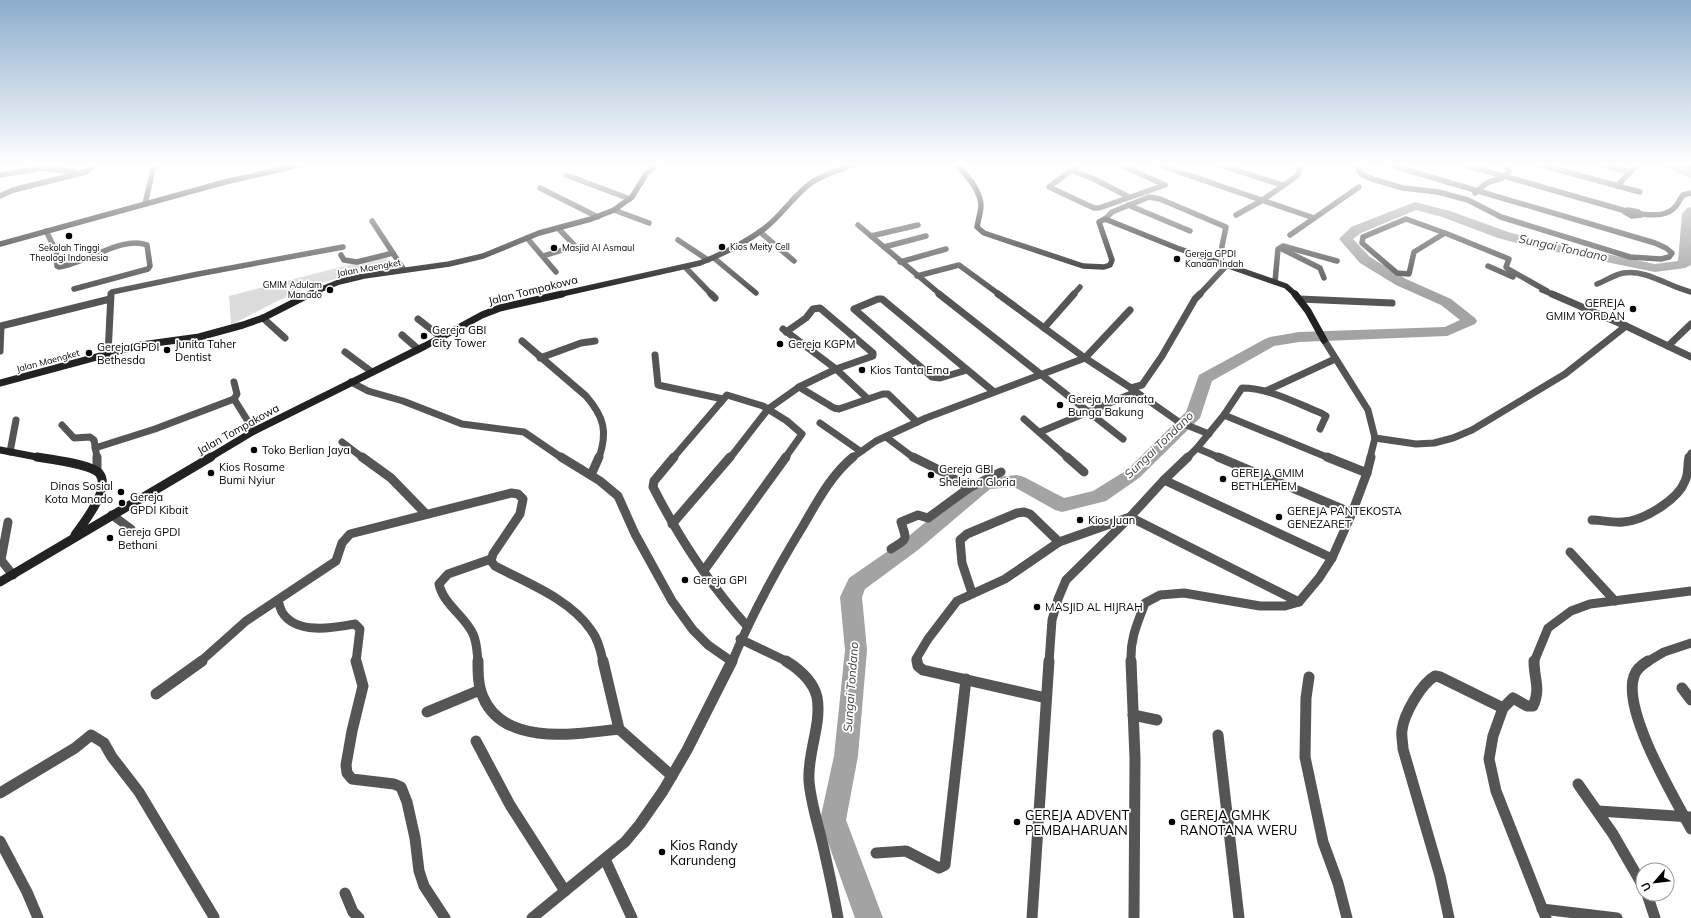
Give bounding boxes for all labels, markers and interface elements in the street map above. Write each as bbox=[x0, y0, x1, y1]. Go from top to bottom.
marker: Sekolah Tinggi Theologi Indonesia bbox=[64, 231, 74, 241]
water label: Sungai Tondano bbox=[1517, 231, 1609, 264]
place label: Kios Meity Cell bbox=[730, 241, 790, 253]
place label: Sekolah Tinggi Theologi Indonesia bbox=[30, 242, 108, 263]
place label: Masjid Al Asmaul bbox=[562, 242, 634, 253]
marker: Kios Meity Cell bbox=[717, 242, 727, 252]
marker: Masjid Al Asmaul bbox=[549, 243, 559, 253]
place label: Gereja GPDI Kanaan Indah bbox=[1185, 248, 1243, 269]
marker: Gereja GPDI Kanaan Indah bbox=[1172, 254, 1182, 264]
street label: Jalan Maengket bbox=[336, 256, 402, 279]
street label: Jalan Tompakowa bbox=[487, 272, 579, 308]
place label: GMIM Adulam Manado bbox=[263, 279, 322, 300]
marker: GMIM Adulam Manado bbox=[325, 285, 335, 295]
place label: GEREJA GMIM YORDAN bbox=[1546, 296, 1625, 323]
marker: GEREJA GMIM YORDAN bbox=[1628, 304, 1638, 314]
place label: Gereja GBI City Tower bbox=[432, 323, 486, 350]
marker: Gereja GBI City Tower bbox=[419, 331, 429, 341]
place label: Junita Taher Dentist bbox=[175, 337, 236, 364]
place label: Gereja KGPM bbox=[788, 337, 855, 351]
marker: Gereja KGPM bbox=[775, 339, 785, 349]
place label: Gereja GPDI Bethesda bbox=[97, 340, 159, 367]
marker: Junita Taher Dentist bbox=[162, 345, 172, 355]
street label: Jalan Maengket bbox=[15, 347, 81, 374]
marker: Gereja GPDI Bethesda bbox=[84, 348, 94, 358]
place label: Kios Tanta Ema bbox=[870, 363, 949, 377]
marker: Kios Tanta Ema bbox=[857, 365, 867, 375]
place label: Gereja Maranata Bunga Bakung bbox=[1068, 392, 1154, 419]
marker: Gereja Maranata Bunga Bakung bbox=[1055, 400, 1065, 410]
street label: Jalan Tompakowa bbox=[195, 401, 281, 457]
water label: Sungai Tondano bbox=[1121, 408, 1196, 481]
place label: Toko Berlian Jaya bbox=[262, 443, 350, 457]
marker: Toko Berlian Jaya bbox=[249, 445, 259, 455]
place label: Kios Rosame Bumi Nyiur bbox=[219, 460, 285, 487]
place label: Gereja GBI Sheleina Gloria bbox=[939, 462, 1016, 489]
place label: GEREJA GMIM BETHLEHEM bbox=[1231, 466, 1304, 493]
marker: Kios Rosame Bumi Nyiur bbox=[206, 468, 216, 478]
marker: Gereja GBI Sheleina Gloria bbox=[926, 470, 936, 480]
marker: GEREJA GMIM BETHLEHEM bbox=[1218, 474, 1228, 484]
place label: Dinas Sosial Kota Manado bbox=[45, 479, 113, 506]
marker: Dinas Sosial Kota Manado bbox=[116, 487, 126, 497]
place label: Gereja GPDI Kibait bbox=[130, 490, 189, 517]
marker: Gereja GPDI Kibait bbox=[117, 498, 127, 508]
place label: GEREJA PANTEKOSTA GENEZARET bbox=[1287, 504, 1402, 531]
marker: GEREJA PANTEKOSTA GENEZARET bbox=[1274, 512, 1284, 522]
place label: Kios Juan bbox=[1088, 513, 1135, 527]
marker: Kios Juan bbox=[1075, 515, 1085, 525]
place label: Gereja GPDI Bethani bbox=[118, 525, 180, 552]
marker: Gereja GPDI Bethani bbox=[105, 533, 115, 543]
place label: Gereja GPI bbox=[693, 573, 747, 587]
marker: Gereja GPI bbox=[680, 575, 690, 585]
place label: MASJID AL HIJRAH bbox=[1045, 600, 1143, 614]
marker: MASJID AL HIJRAH bbox=[1032, 602, 1042, 612]
water label: Sungai Tondano bbox=[840, 641, 861, 733]
place label: GEREJA ADVENT PEMBAHARUAN bbox=[1025, 807, 1130, 838]
place label: GEREJA GMHK RANOTANA WERU bbox=[1180, 807, 1297, 838]
marker: GEREJA ADVENT PEMBAHARUAN bbox=[1012, 817, 1022, 827]
marker: GEREJA GMHK RANOTANA WERU bbox=[1167, 817, 1177, 827]
place label: Kios Randy Karundeng bbox=[670, 837, 738, 868]
marker: Kios Randy Karundeng bbox=[657, 847, 667, 857]
north arrow bbox=[1635, 862, 1675, 902]
text: U bbox=[1638, 880, 1654, 894]

